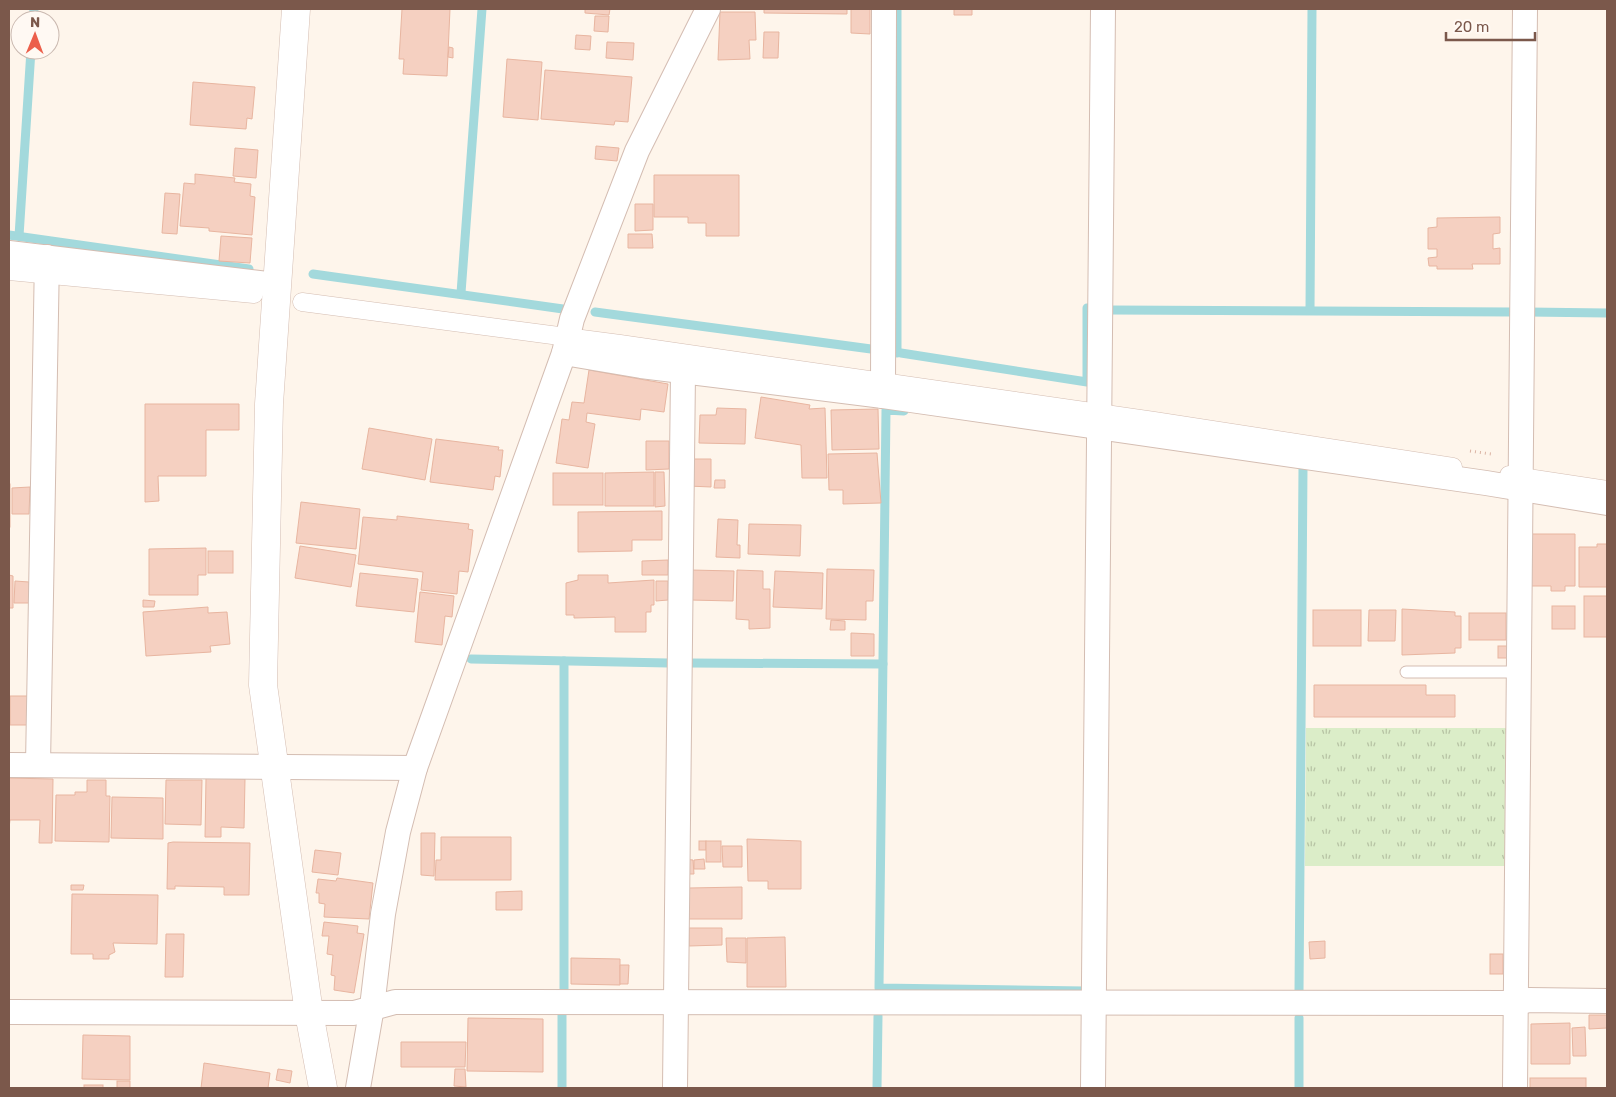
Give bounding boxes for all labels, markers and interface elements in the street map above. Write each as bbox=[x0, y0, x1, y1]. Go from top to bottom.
north arrow bbox=[10, 10, 60, 60]
scale bar bbox=[1446, 10, 1535, 42]
text: N bbox=[30, 14, 40, 31]
text: 20 m bbox=[1454, 18, 1489, 36]

